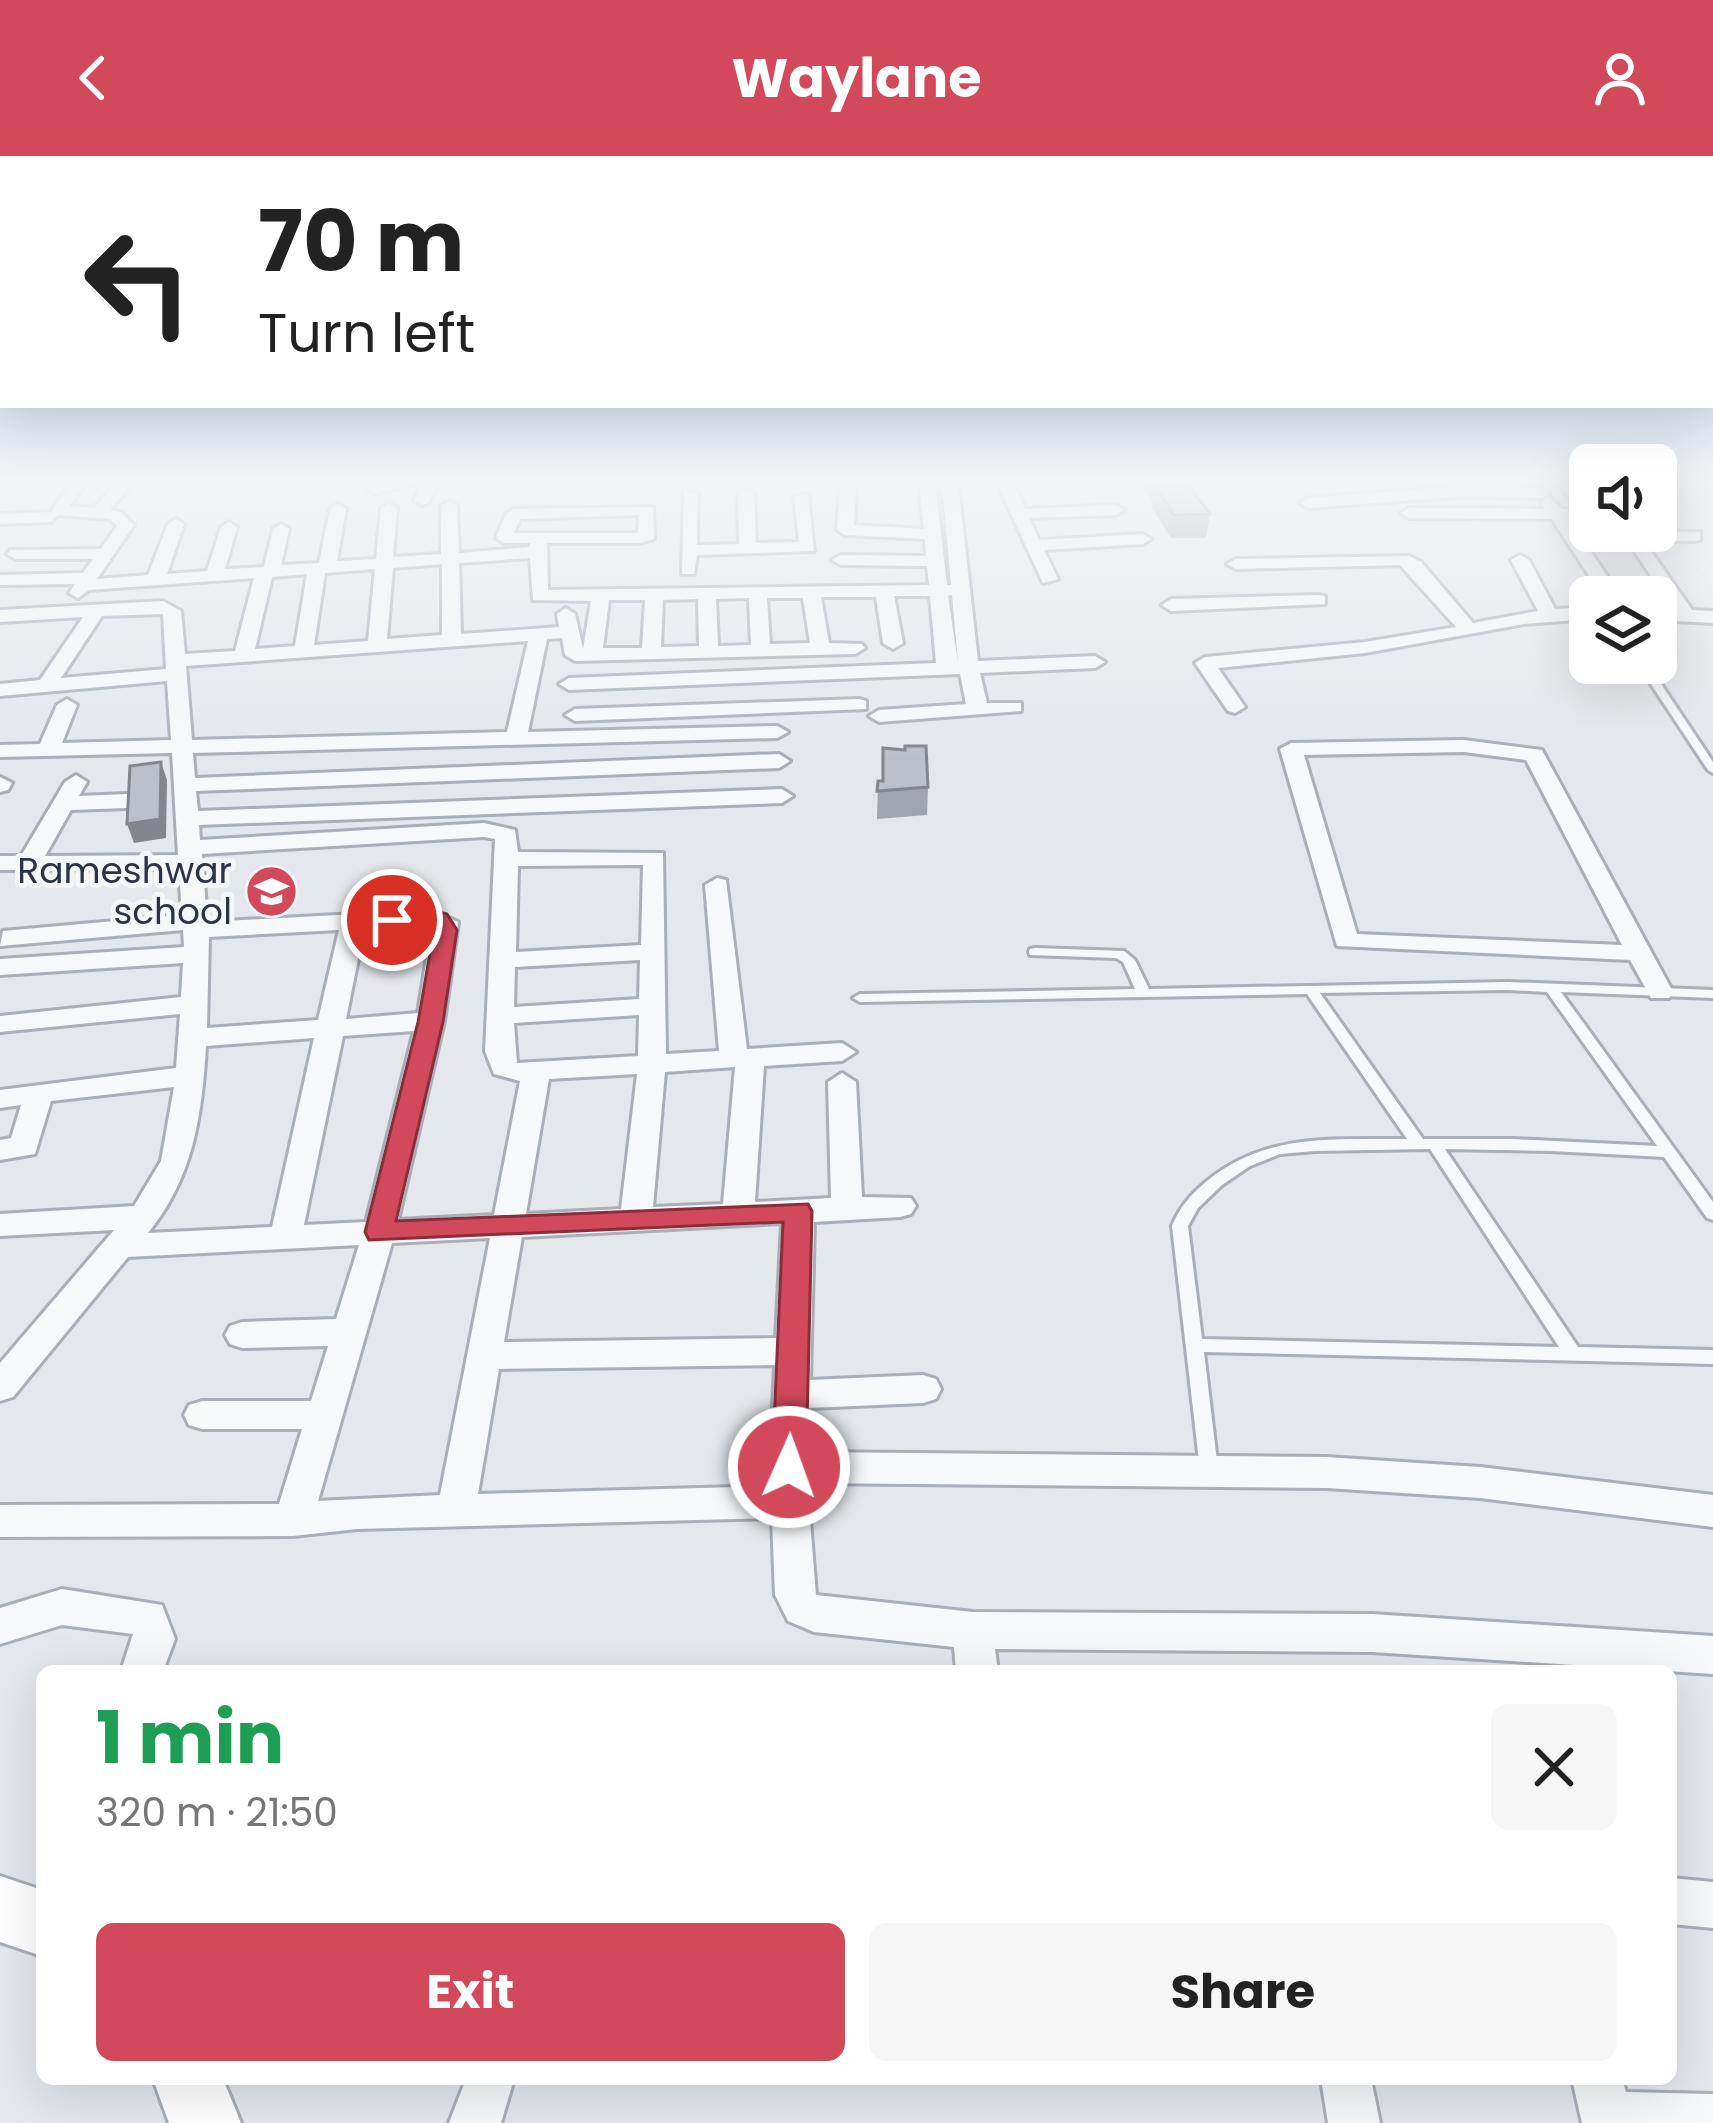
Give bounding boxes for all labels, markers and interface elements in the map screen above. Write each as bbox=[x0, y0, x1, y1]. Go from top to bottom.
text: Waylane bbox=[732, 40, 981, 116]
icon: back bbox=[60, 45, 126, 111]
icon: person bbox=[1587, 45, 1653, 111]
text: 70 m bbox=[258, 183, 464, 300]
icon: left bbox=[60, 204, 216, 360]
text: Turn left bbox=[258, 295, 475, 371]
map controls bbox=[1569, 444, 1677, 684]
button: sound bbox=[1569, 444, 1677, 552]
button: layers bbox=[1569, 576, 1677, 684]
place label: Rameshwar school bbox=[17, 845, 232, 937]
school or university icon: Rameshwar school bbox=[243, 863, 299, 919]
pin bbox=[341, 869, 443, 971]
icon: arrive bbox=[359, 887, 425, 953]
position arrow bbox=[726, 1404, 852, 1530]
text: 1 min bbox=[96, 1687, 284, 1788]
button: close bbox=[1491, 1704, 1617, 1830]
text: 320 m · 21:50 bbox=[96, 1785, 338, 1840]
button: Exit bbox=[96, 1923, 845, 2061]
button: Share bbox=[869, 1923, 1617, 2061]

